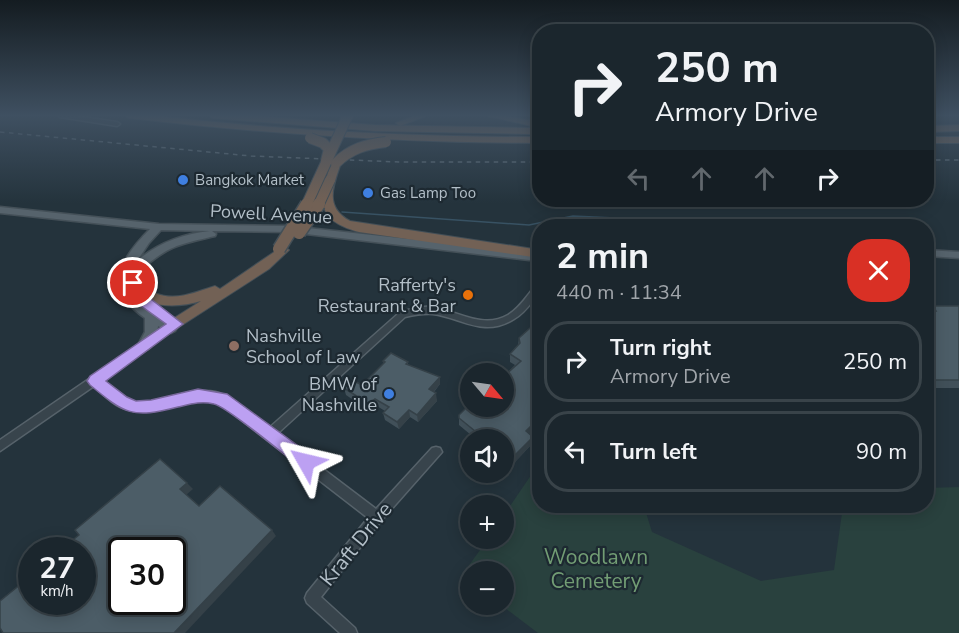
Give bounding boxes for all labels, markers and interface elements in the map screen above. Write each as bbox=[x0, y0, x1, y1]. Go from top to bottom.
text: 250 m bbox=[655, 40, 779, 97]
icon: right bbox=[556, 48, 634, 126]
text: Armory Drive bbox=[655, 94, 818, 131]
icon: left bbox=[622, 162, 655, 195]
icon: ahead bbox=[685, 162, 718, 195]
icon: ahead bbox=[748, 162, 781, 195]
icon: right bbox=[811, 162, 844, 195]
place label: Bangkok Market bbox=[195, 170, 305, 190]
marker: Bangkok Market bbox=[176, 173, 190, 187]
place label: Gas Lamp Too bbox=[380, 183, 476, 203]
marker: Gas Lamp Too bbox=[361, 186, 375, 200]
street label: Powell Avenue bbox=[209, 199, 333, 229]
text: 2 min bbox=[556, 232, 649, 281]
button: close bbox=[847, 239, 910, 302]
pin bbox=[107, 257, 158, 308]
icon: arrive bbox=[116, 266, 149, 299]
place label: Rafferty's Restaurant & Bar bbox=[318, 273, 457, 318]
text: 440 m · 11:34 bbox=[556, 279, 682, 306]
marker: Rafferty's Restaurant & Bar bbox=[461, 288, 475, 302]
place label: Nashville School of Law bbox=[246, 324, 361, 369]
text: Turn right bbox=[610, 333, 711, 363]
marker: Nashville School of Law bbox=[227, 339, 241, 353]
icon: right bbox=[559, 345, 592, 378]
text: 250 m bbox=[843, 347, 907, 377]
north arrow bbox=[460, 363, 514, 417]
map controls bbox=[460, 363, 514, 615]
text: Armory Drive bbox=[610, 363, 731, 390]
place label: BMW of Nashville bbox=[302, 372, 378, 417]
marker: BMW of Nashville bbox=[382, 387, 396, 401]
button: sound bbox=[460, 429, 514, 483]
position arrow bbox=[274, 430, 338, 494]
icon: left bbox=[559, 435, 592, 468]
text: Turn left bbox=[610, 437, 697, 467]
text: 90 m bbox=[856, 437, 907, 467]
button: + bbox=[460, 495, 514, 549]
street label: Kraft Drive bbox=[313, 496, 399, 592]
speed limit sign: 30 bbox=[108, 537, 186, 615]
park label: Woodlawn Cemetery bbox=[544, 543, 648, 595]
text: 27 bbox=[39, 548, 75, 589]
button: − bbox=[460, 561, 514, 615]
text: km/h bbox=[40, 581, 74, 601]

